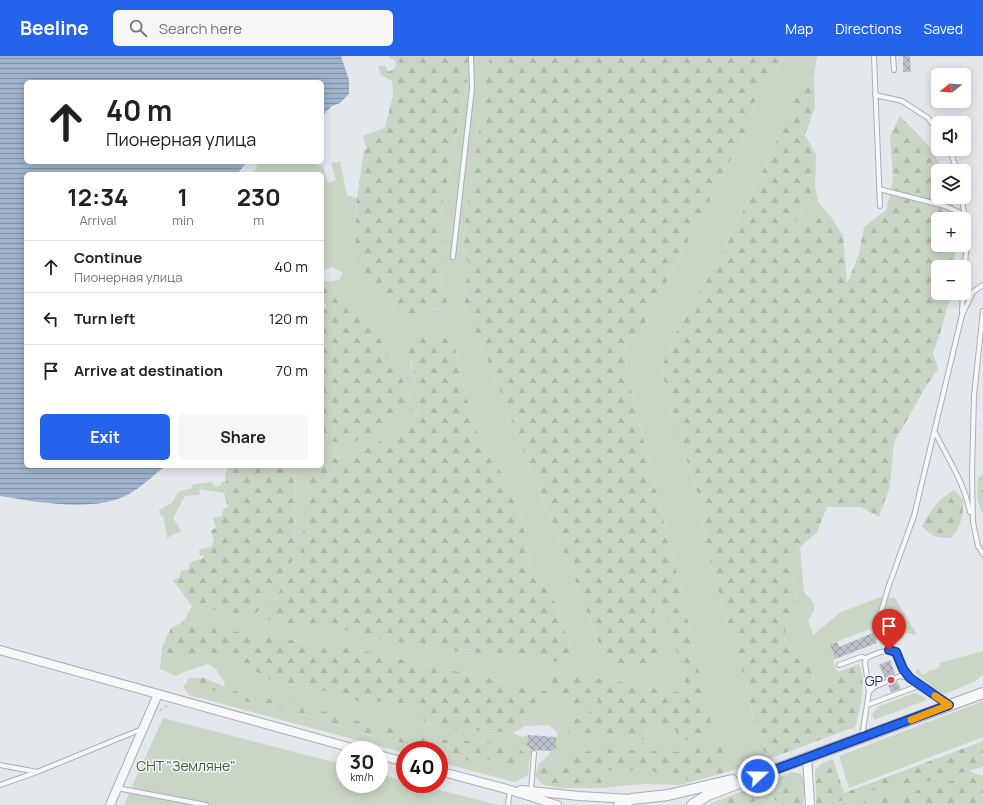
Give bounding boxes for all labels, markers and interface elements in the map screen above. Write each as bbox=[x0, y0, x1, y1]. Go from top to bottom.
search box bbox=[113, 10, 393, 46]
text: Beeline bbox=[20, 15, 89, 41]
icon: search bbox=[127, 17, 149, 39]
text: Search here bbox=[159, 18, 242, 39]
text: Map bbox=[785, 19, 813, 38]
text: Directions bbox=[835, 19, 902, 38]
text: Saved bbox=[924, 19, 963, 38]
north arrow bbox=[931, 68, 971, 108]
map controls bbox=[931, 68, 971, 300]
text: 40 m bbox=[106, 91, 172, 129]
icon: ahead bbox=[40, 96, 92, 148]
button: sound bbox=[931, 116, 971, 156]
text: Пионерная улица bbox=[106, 127, 256, 151]
button: layers bbox=[931, 164, 971, 204]
text: 12:34 bbox=[67, 180, 129, 213]
text: 1 bbox=[178, 180, 188, 213]
text: 230 bbox=[237, 180, 281, 213]
text: Arrival bbox=[79, 211, 117, 229]
text: min bbox=[172, 211, 194, 229]
text: m bbox=[253, 211, 264, 229]
button: + bbox=[931, 212, 971, 252]
text: Continue bbox=[74, 247, 142, 268]
icon: ahead bbox=[40, 256, 62, 278]
text: 40 m bbox=[274, 256, 308, 277]
button: − bbox=[931, 260, 971, 300]
text: Пионерная улица bbox=[74, 268, 182, 286]
icon: left bbox=[40, 308, 62, 330]
text: Turn left bbox=[74, 308, 136, 329]
text: 120 m bbox=[269, 308, 308, 329]
icon: arrive bbox=[40, 360, 62, 382]
text: Arrive at destination bbox=[74, 360, 223, 381]
text: 70 m bbox=[276, 360, 308, 381]
button: Exit bbox=[40, 414, 170, 460]
button: Share bbox=[178, 414, 308, 460]
pin bbox=[872, 609, 906, 650]
icon: arrive bbox=[878, 615, 900, 637]
place label: GP bbox=[865, 671, 884, 690]
marker: GP bbox=[886, 675, 896, 685]
speed limit sign: 40 bbox=[396, 741, 448, 793]
text: 30 bbox=[350, 748, 374, 775]
position arrow bbox=[737, 755, 779, 797]
park label: СНТ "Земляне" bbox=[136, 756, 236, 775]
text: km/h bbox=[350, 770, 374, 784]

